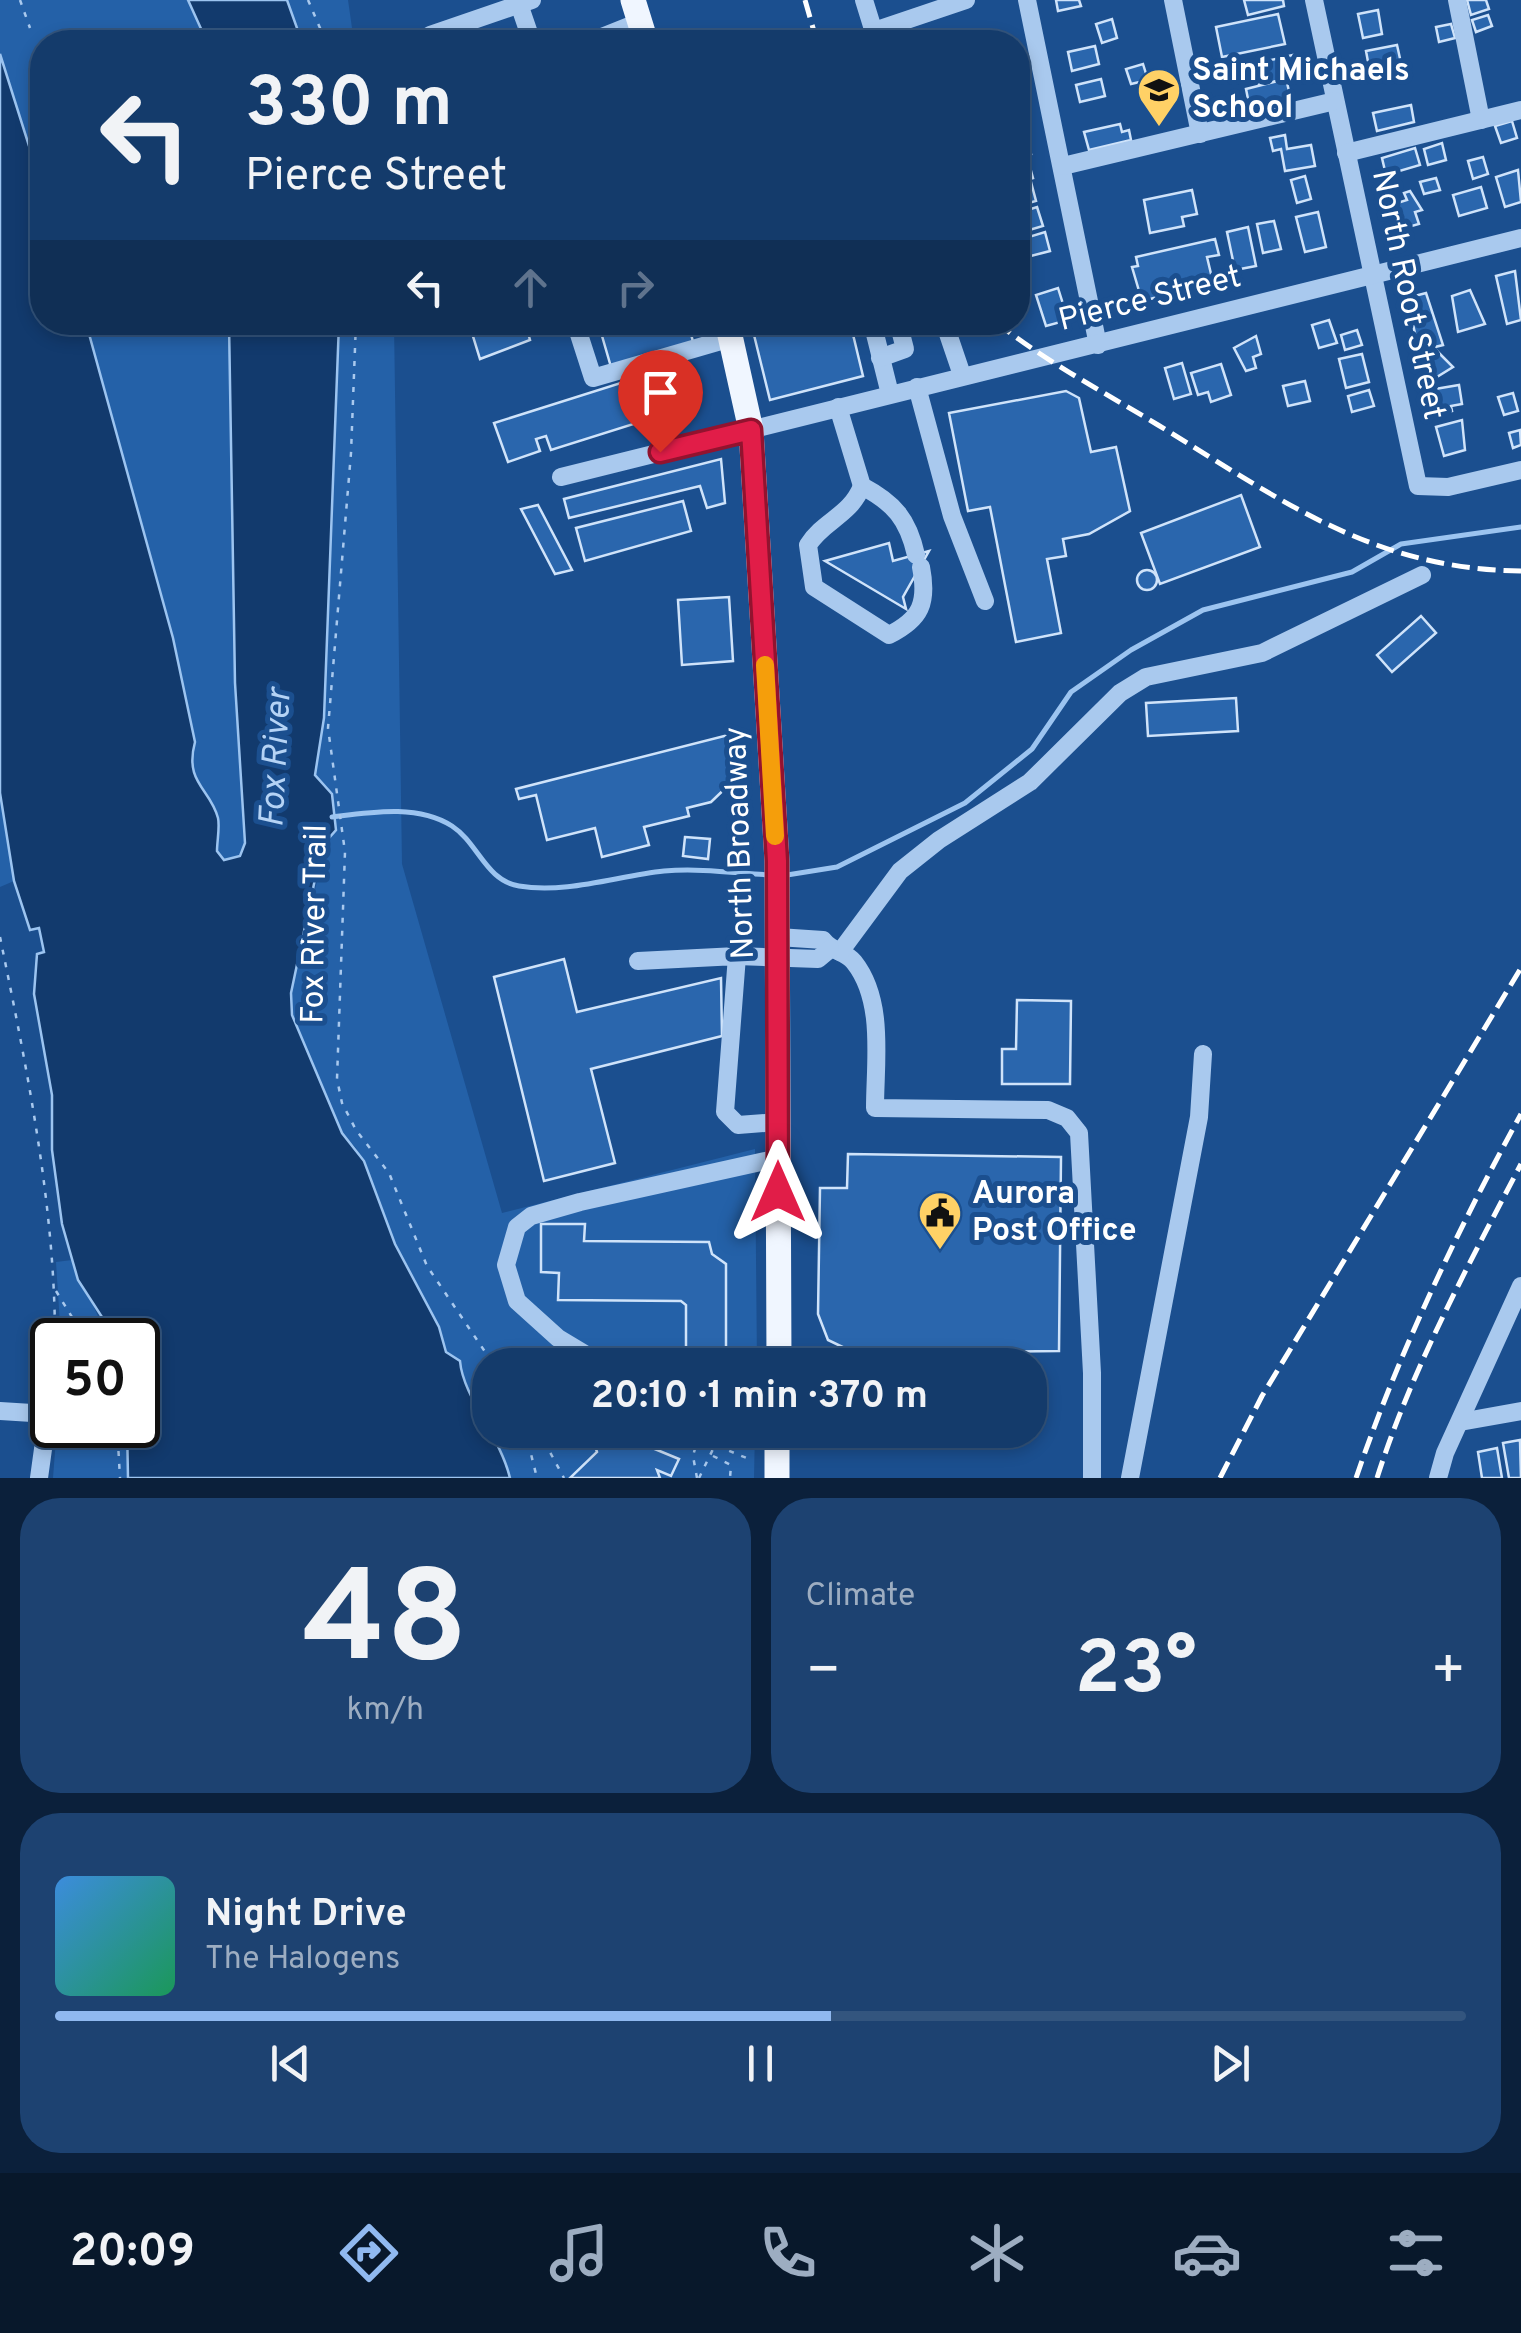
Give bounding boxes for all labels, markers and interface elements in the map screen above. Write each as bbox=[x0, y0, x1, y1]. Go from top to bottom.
place label: Saint Michaels School bbox=[1192, 52, 1410, 129]
text: 330 m bbox=[245, 62, 453, 151]
school or university icon: Saint Michaels School bbox=[1136, 67, 1182, 128]
icon: left bbox=[80, 70, 210, 200]
text: Pierce Street bbox=[245, 149, 507, 206]
street label: North Root Street bbox=[1361, 166, 1453, 424]
street label: Pierce Street bbox=[1055, 258, 1245, 342]
icon: left bbox=[398, 260, 453, 315]
icon: ahead bbox=[503, 260, 558, 315]
icon: right bbox=[608, 260, 663, 315]
pin bbox=[618, 350, 703, 453]
icon: arrive bbox=[633, 365, 688, 420]
water label: Fox River bbox=[251, 685, 303, 829]
street label: North Broadway bbox=[717, 726, 765, 960]
street label: Fox River Trail bbox=[294, 824, 338, 1024]
position arrow bbox=[726, 1140, 830, 1244]
place label: Aurora Post Office bbox=[972, 1175, 1137, 1252]
public building icon: Aurora Post Office bbox=[917, 1190, 963, 1251]
speed limit sign: 50 bbox=[30, 1318, 160, 1448]
text: 20:10 · 1 min · 370 m bbox=[591, 1373, 928, 1422]
text: 48 bbox=[303, 1543, 468, 1708]
text: Climate bbox=[806, 1577, 915, 1617]
text: 23° bbox=[1075, 1625, 1197, 1720]
text: − bbox=[806, 1638, 841, 1708]
text: + bbox=[1431, 1638, 1466, 1708]
text: km/h bbox=[346, 1691, 424, 1731]
text: Night Drive bbox=[205, 1891, 407, 1940]
text: The Halogens bbox=[205, 1940, 400, 1980]
icon: previous bbox=[263, 2036, 318, 2091]
icon: pause bbox=[733, 2036, 788, 2091]
icon: next bbox=[1203, 2036, 1258, 2091]
icon: directions bbox=[334, 2218, 404, 2288]
icon: music bbox=[544, 2218, 614, 2288]
icon: phone bbox=[753, 2218, 823, 2288]
icon: climate bbox=[962, 2218, 1032, 2288]
icon: car bbox=[1172, 2218, 1242, 2288]
icon: filters bbox=[1381, 2218, 1451, 2288]
text: 20:09 bbox=[70, 2225, 195, 2282]

